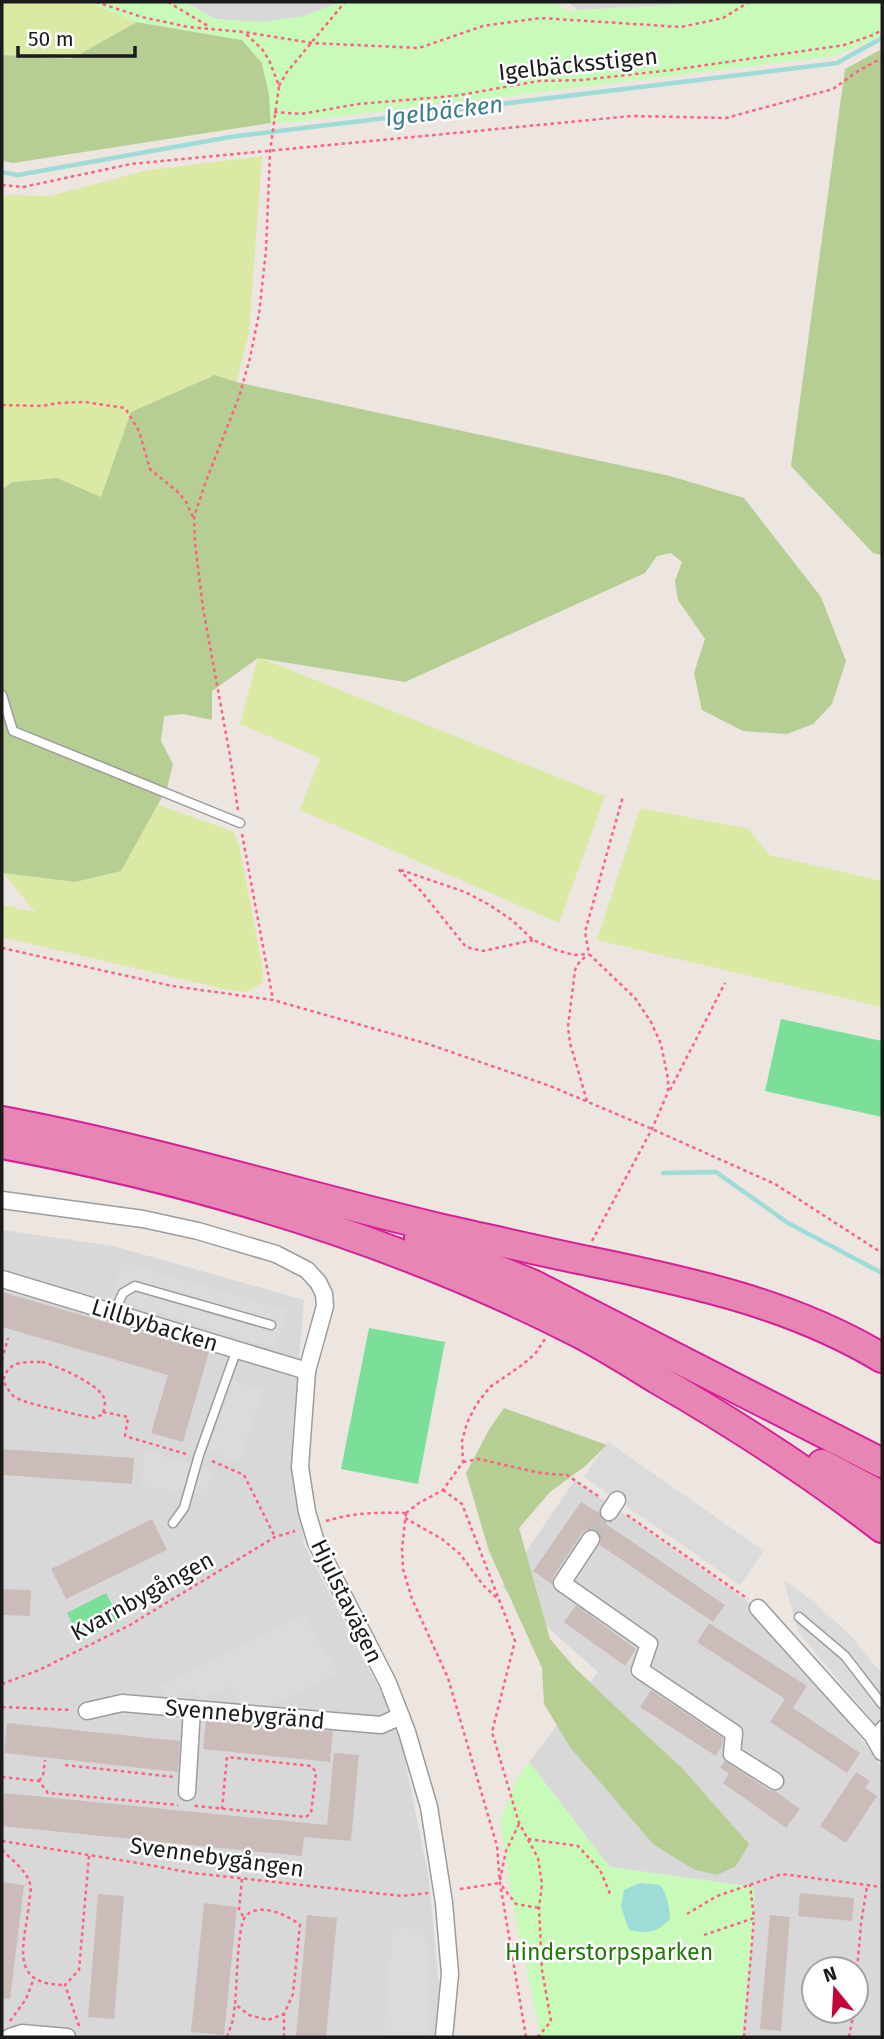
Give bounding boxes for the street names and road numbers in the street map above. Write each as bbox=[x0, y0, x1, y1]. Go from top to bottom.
street label: Igelbäcksstigen bbox=[497, 42, 659, 86]
street label: Lillbybacken bbox=[88, 1292, 222, 1358]
street label: Hjulstavägen bbox=[305, 1535, 389, 1667]
street label: Kvarnbygången bbox=[66, 1545, 218, 1647]
street label: Svennebygränd bbox=[164, 1693, 326, 1735]
street label: Svennebygången bbox=[128, 1831, 306, 1883]

